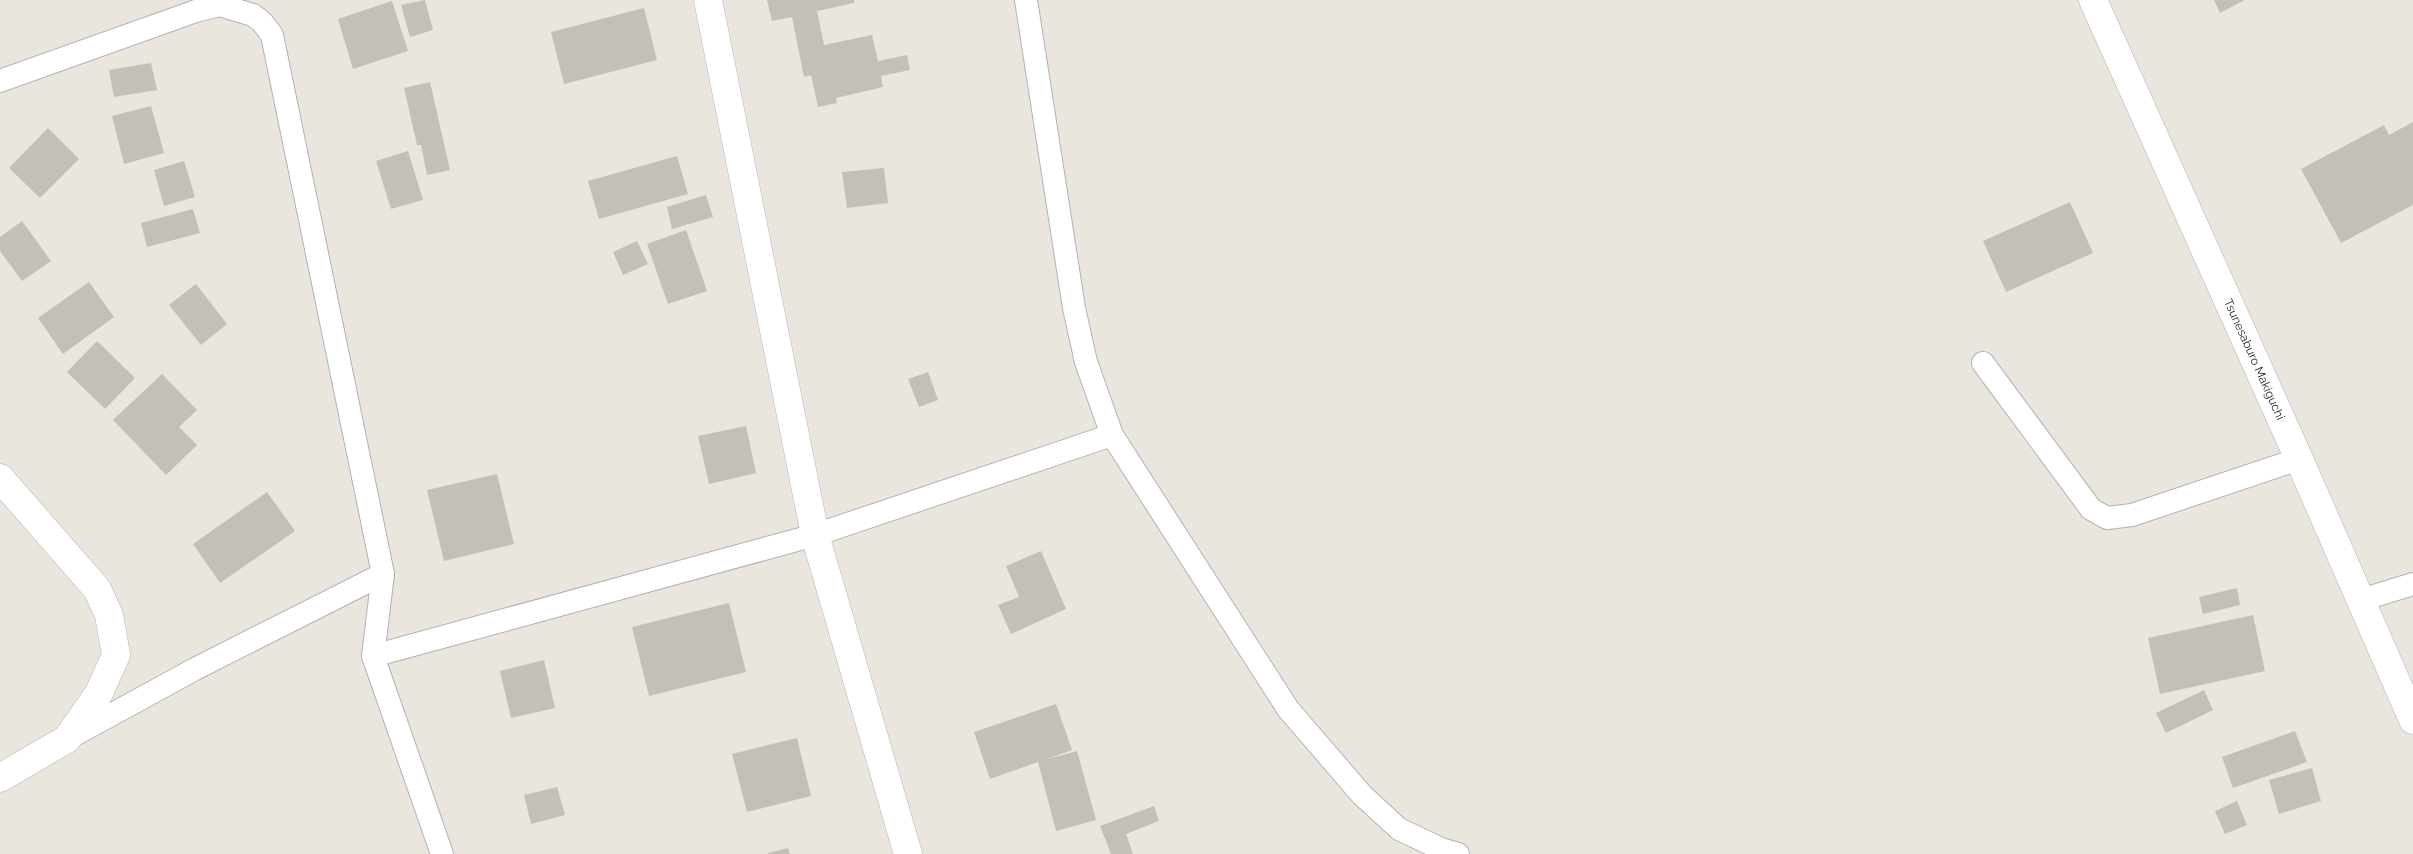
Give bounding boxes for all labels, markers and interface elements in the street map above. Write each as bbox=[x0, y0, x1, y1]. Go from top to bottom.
street label: Tsunesaburo Makiguchi bbox=[2221, 297, 2288, 422]

